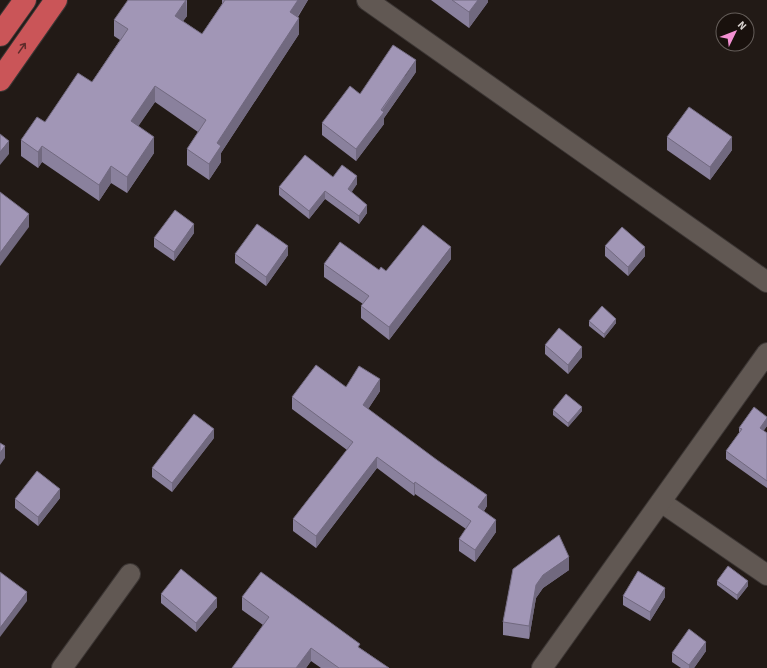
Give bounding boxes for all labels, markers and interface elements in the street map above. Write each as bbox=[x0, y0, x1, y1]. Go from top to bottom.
north arrow bbox=[715, 12, 755, 52]
text: N bbox=[734, 18, 750, 33]
one-way arrow bbox=[18, 43, 26, 54]

